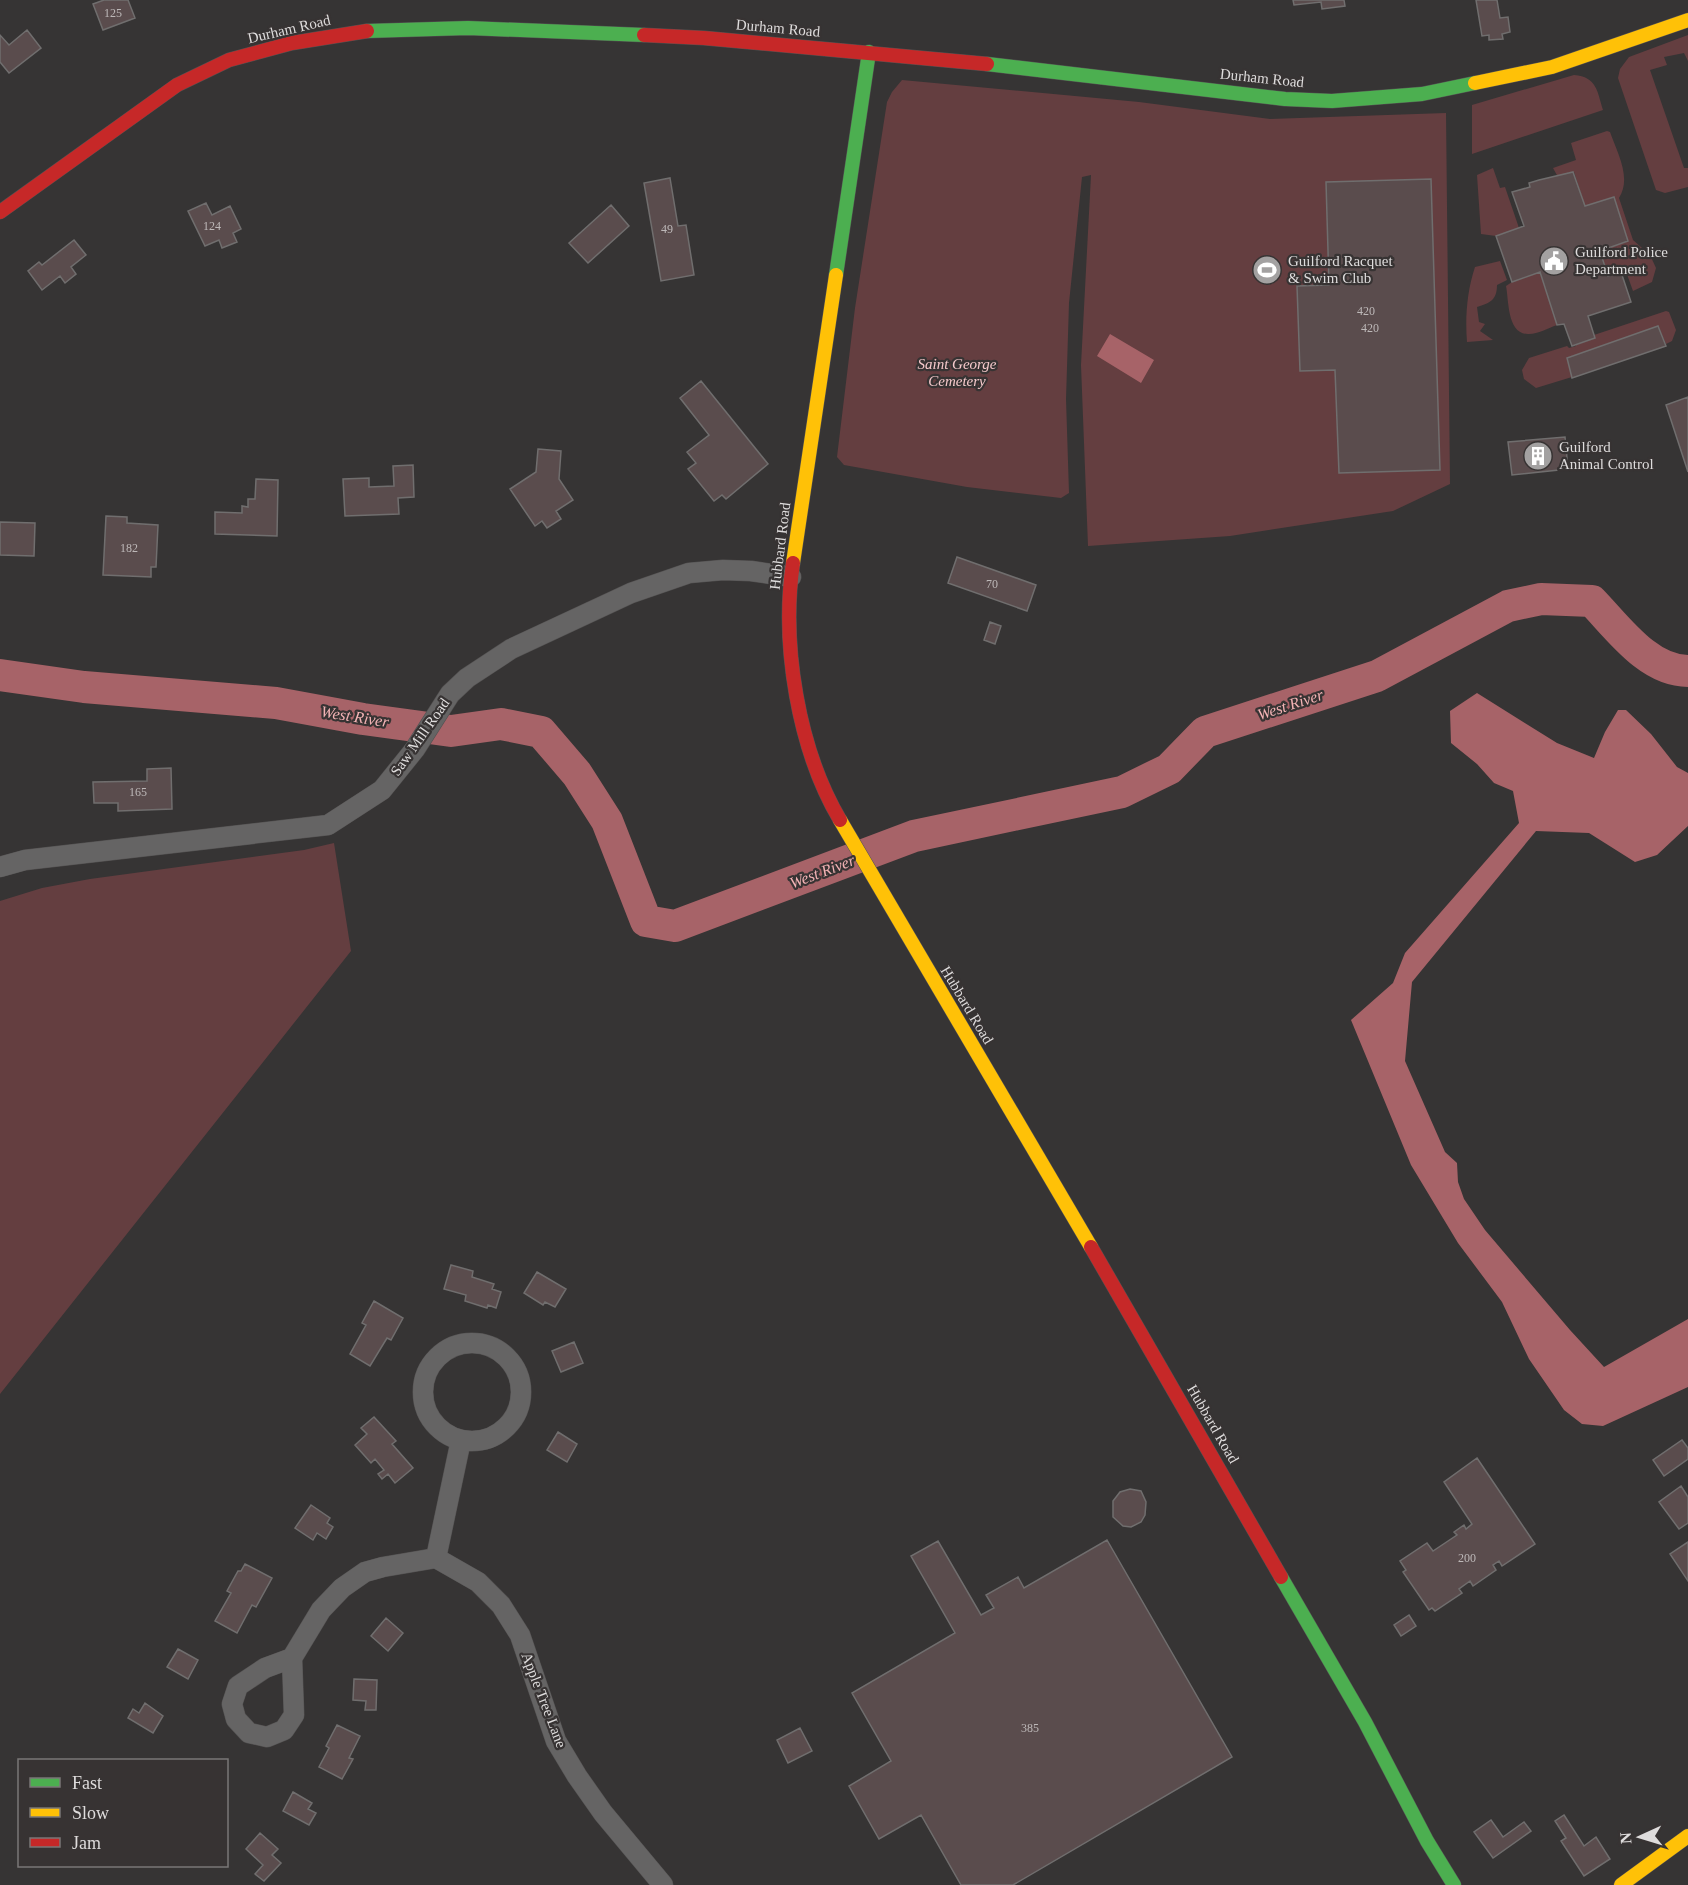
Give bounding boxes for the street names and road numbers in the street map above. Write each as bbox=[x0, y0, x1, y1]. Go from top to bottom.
street label: Durham Road bbox=[246, 12, 332, 46]
street label: Durham Road bbox=[735, 16, 821, 40]
street label: Durham Road bbox=[1219, 66, 1305, 90]
street label: Hubbard Road bbox=[767, 501, 793, 591]
street label: Saw Mill Road bbox=[387, 695, 453, 779]
street label: Hubbard Road bbox=[938, 963, 997, 1047]
street label: Hubbard Road bbox=[1184, 1382, 1242, 1466]
street label: Apple Tree Lane bbox=[518, 1650, 570, 1750]

